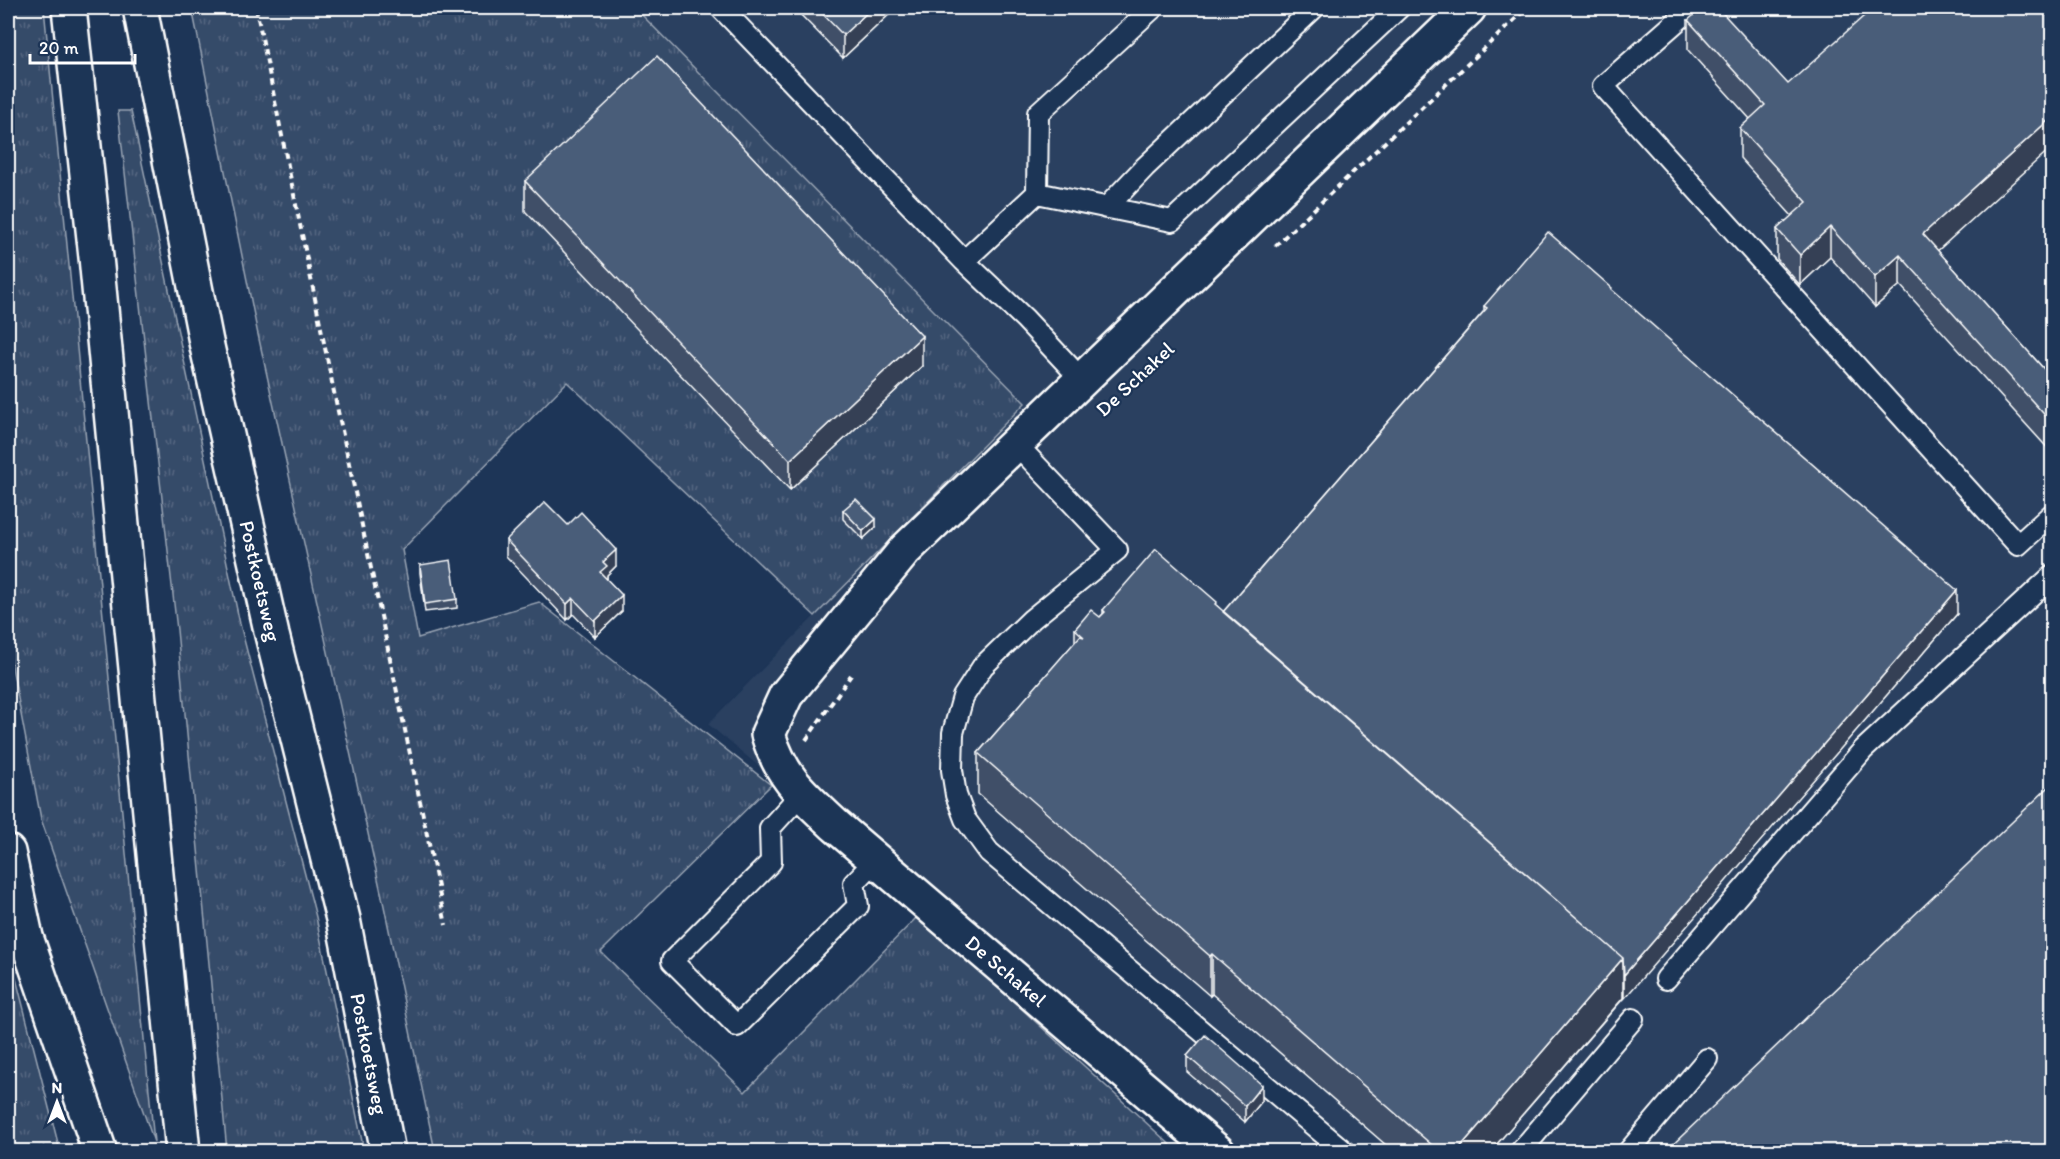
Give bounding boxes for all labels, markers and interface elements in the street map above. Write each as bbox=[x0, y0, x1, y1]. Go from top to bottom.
scale bar bbox=[30, 27, 135, 65]
text: 20 m bbox=[39, 37, 79, 59]
street label: De Schakel bbox=[1090, 336, 1179, 421]
street label: Postkoetsweg bbox=[234, 518, 287, 644]
street label: De Schakel bbox=[961, 929, 1052, 1012]
street label: Postkoetsweg bbox=[345, 991, 394, 1117]
north arrow bbox=[27, 1072, 87, 1132]
text: N bbox=[52, 1078, 62, 1097]

